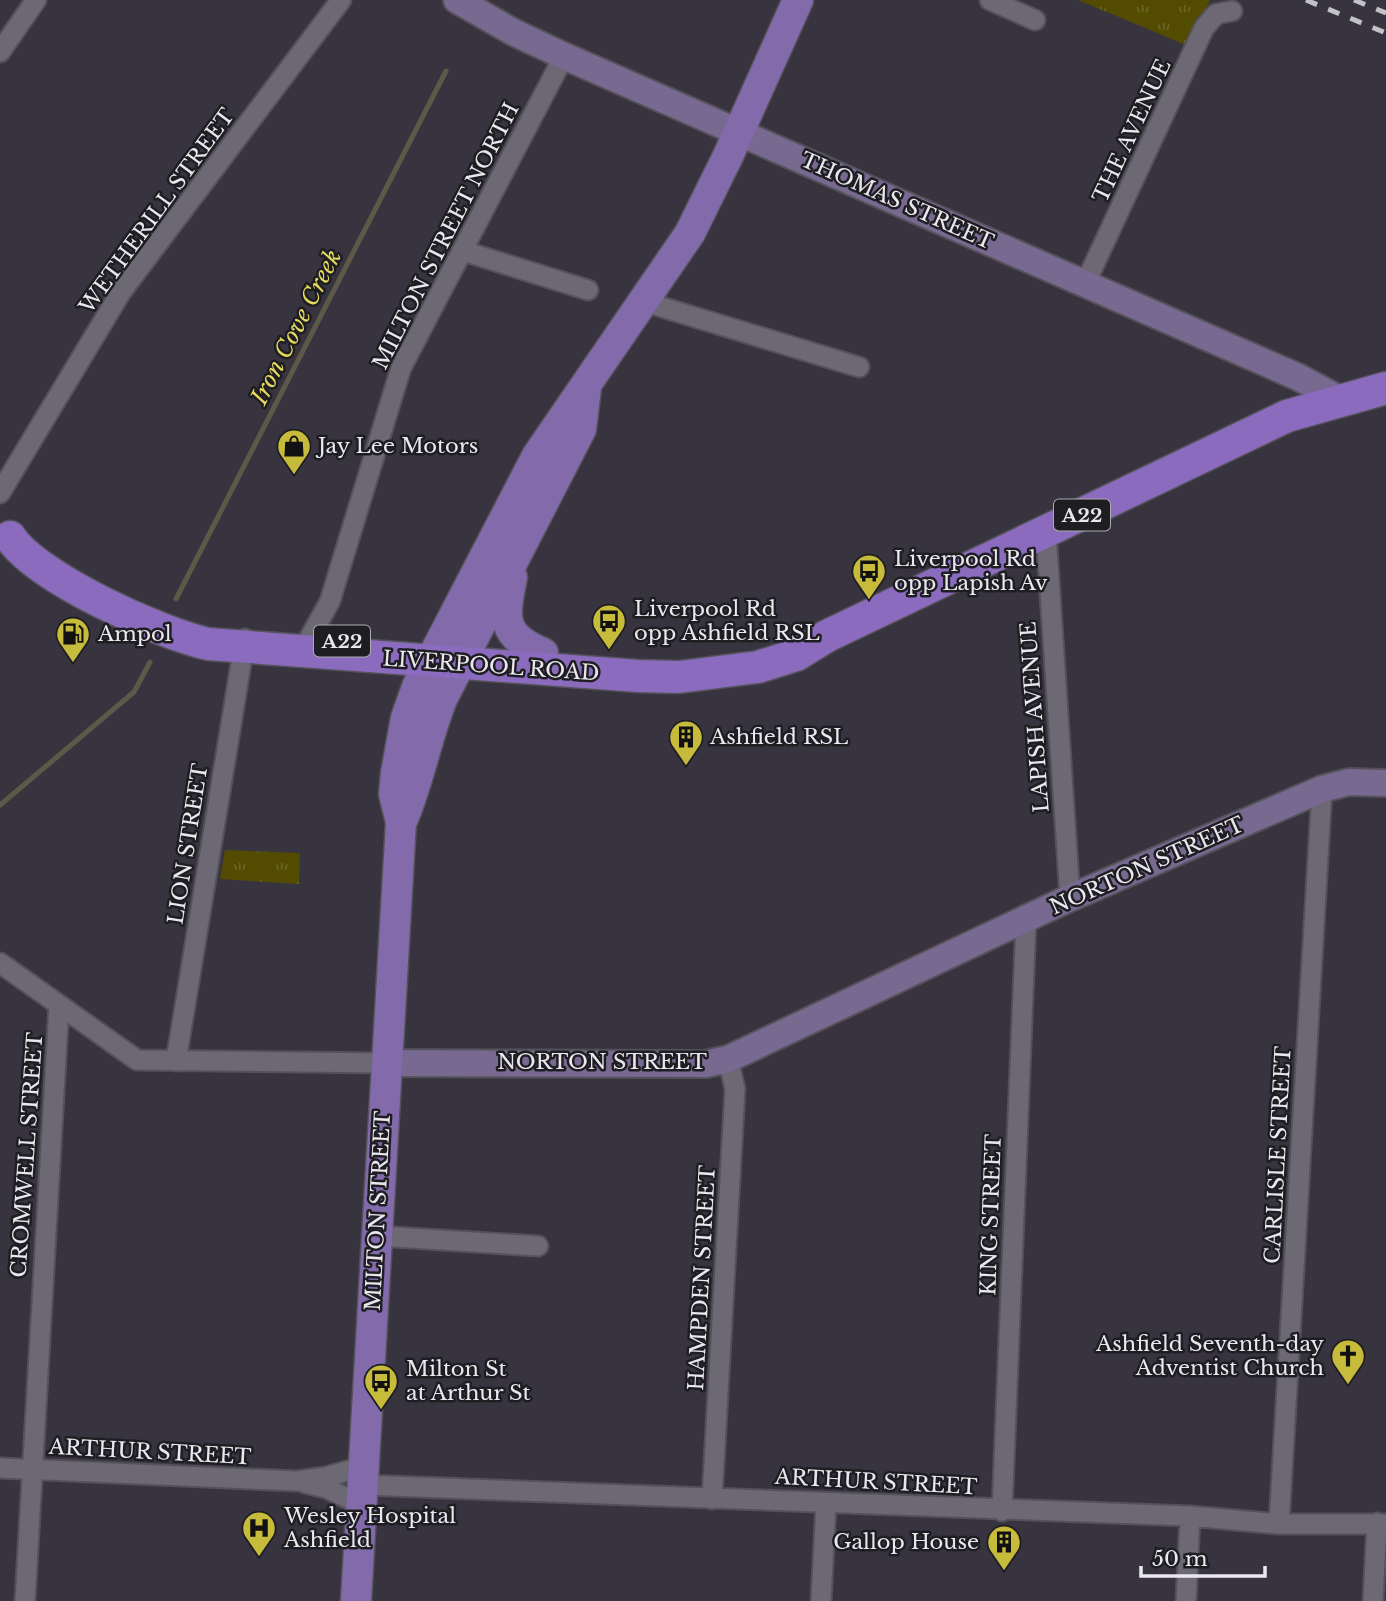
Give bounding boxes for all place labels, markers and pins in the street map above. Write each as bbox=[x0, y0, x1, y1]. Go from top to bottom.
shop icon: Jay Lee Motors bbox=[275, 427, 313, 476]
place label: Jay Lee Motors bbox=[315, 433, 478, 459]
place label: Liverpool Rd opp Lapish Av bbox=[894, 546, 1048, 596]
bus stop icon: Liverpool Rd opp Lapish Av bbox=[850, 552, 888, 601]
place label: Liverpool Rd opp Ashfield RSL bbox=[634, 596, 820, 646]
bus stop icon: Liverpool Rd opp Ashfield RSL bbox=[590, 602, 628, 651]
fuel station icon: Ampol bbox=[54, 615, 92, 664]
place label: Ampol bbox=[97, 621, 172, 647]
building icon: Ashfield RSL bbox=[667, 718, 705, 767]
place label: Ashfield RSL bbox=[709, 724, 848, 750]
place label: Ashfield Seventh-day Adventist Church bbox=[1095, 1331, 1325, 1381]
church icon: Ashfield Seventh-day Adventist Church bbox=[1329, 1337, 1367, 1386]
place label: Milton St at Arthur St bbox=[406, 1356, 530, 1406]
bus stop icon: Milton St at Arthur St bbox=[362, 1362, 400, 1411]
place label: Wesley Hospital Ashfield bbox=[283, 1503, 456, 1553]
hospital icon: Wesley Hospital Ashfield bbox=[240, 1509, 278, 1558]
building icon: Gallop House bbox=[985, 1523, 1023, 1572]
place label: Gallop House bbox=[833, 1529, 979, 1555]

